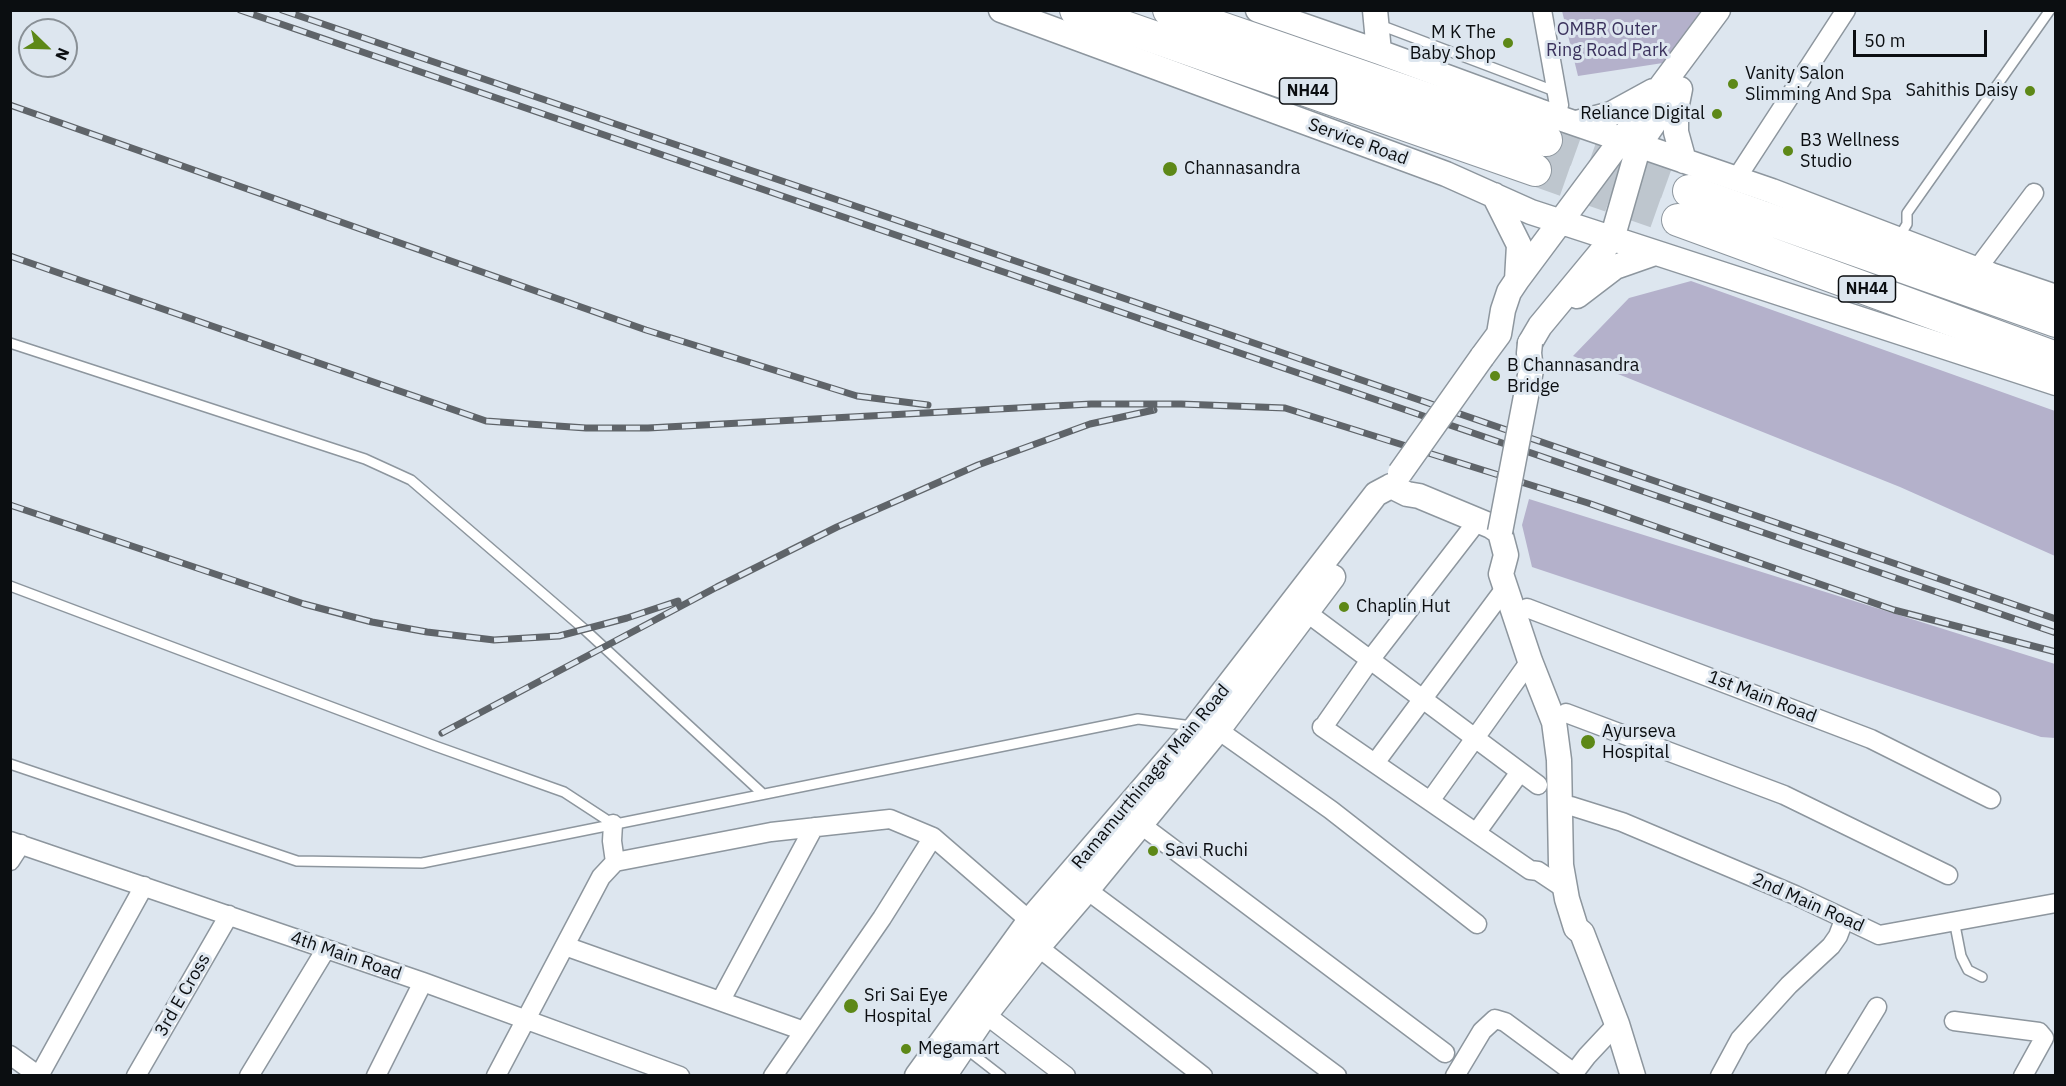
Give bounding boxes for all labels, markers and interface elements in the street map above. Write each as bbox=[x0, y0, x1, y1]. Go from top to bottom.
north arrow bbox=[18, 18, 78, 78]
scale bar bbox=[1856, 18, 1990, 56]
park label: OMBR Outer Ring Road Park bbox=[1546, 19, 1668, 62]
place label: M K The Baby Shop bbox=[1410, 22, 1496, 64]
text: 50 m bbox=[1864, 29, 1906, 52]
marker: M K The Baby Shop bbox=[1501, 36, 1515, 50]
text: N bbox=[51, 45, 74, 63]
place label: Vanity Salon Slimming And Spa bbox=[1745, 63, 1892, 106]
marker: Vanity Salon Slimming And Spa bbox=[1726, 77, 1740, 91]
road number: NH44 bbox=[1280, 78, 1336, 104]
place label: Sahithis Daisy bbox=[1906, 80, 2018, 102]
marker: Sahithis Daisy bbox=[2023, 84, 2037, 98]
place label: Reliance Digital bbox=[1580, 103, 1705, 125]
marker: Reliance Digital bbox=[1710, 107, 1724, 121]
street label: Service Road bbox=[1305, 114, 1411, 170]
place label: B3 Wellness Studio bbox=[1800, 130, 1900, 172]
marker: B3 Wellness Studio bbox=[1781, 144, 1795, 158]
place label: Channasandra bbox=[1184, 158, 1300, 180]
marker: Channasandra bbox=[1161, 160, 1179, 178]
road number: NH44 bbox=[1838, 276, 1896, 302]
place label: B Channasandra Bridge bbox=[1507, 355, 1639, 398]
marker: B Channasandra Bridge bbox=[1488, 369, 1502, 383]
place label: Chaplin Hut bbox=[1356, 596, 1451, 618]
marker: Chaplin Hut bbox=[1337, 600, 1351, 614]
street label: 1st Main Road bbox=[1705, 666, 1819, 728]
street label: Ramamurthinagar Main Road bbox=[1067, 680, 1235, 874]
place label: Ayurseva Hospital bbox=[1602, 721, 1676, 764]
marker: Ayurseva Hospital bbox=[1579, 733, 1597, 751]
place label: Savi Ruchi bbox=[1165, 840, 1248, 862]
marker: Savi Ruchi bbox=[1146, 844, 1160, 858]
street label: 2nd Main Road bbox=[1749, 869, 1867, 937]
street label: 4th Main Road bbox=[288, 927, 404, 985]
street label: 3rd E Cross bbox=[151, 950, 215, 1040]
place label: Sri Sai Eye Hospital bbox=[864, 985, 948, 1028]
marker: Sri Sai Eye Hospital bbox=[842, 997, 860, 1015]
place label: Megamart bbox=[918, 1038, 1000, 1060]
marker: Megamart bbox=[899, 1042, 913, 1056]

